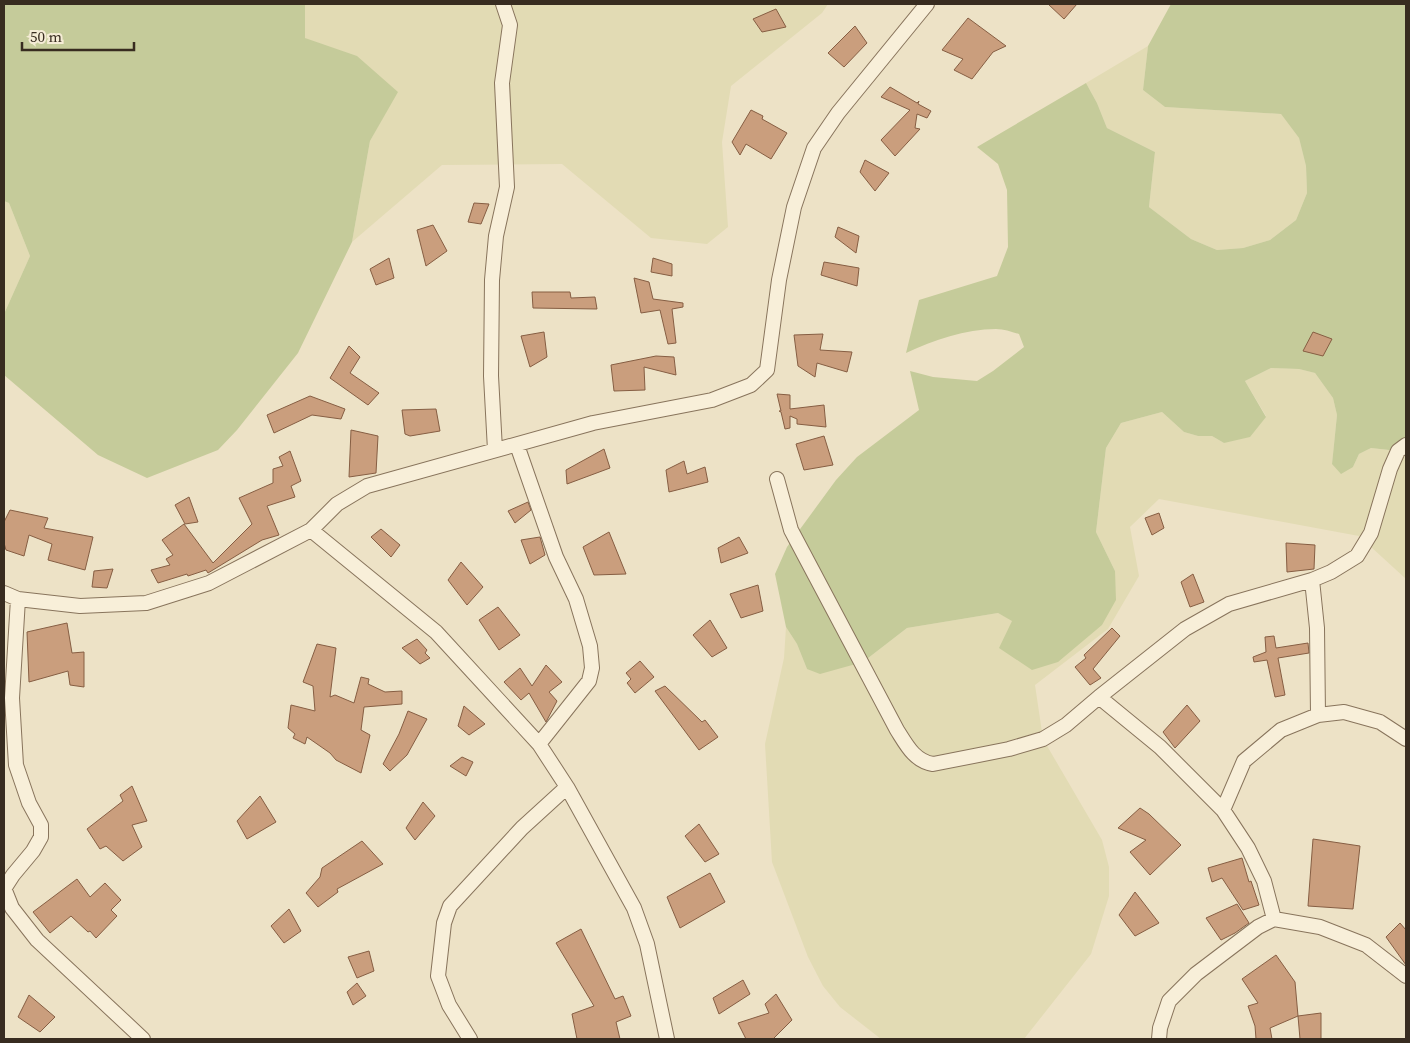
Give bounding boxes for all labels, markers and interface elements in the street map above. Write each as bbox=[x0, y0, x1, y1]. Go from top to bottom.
scale bar bbox=[22, 20, 135, 52]
text: 50 m bbox=[30, 26, 62, 47]

